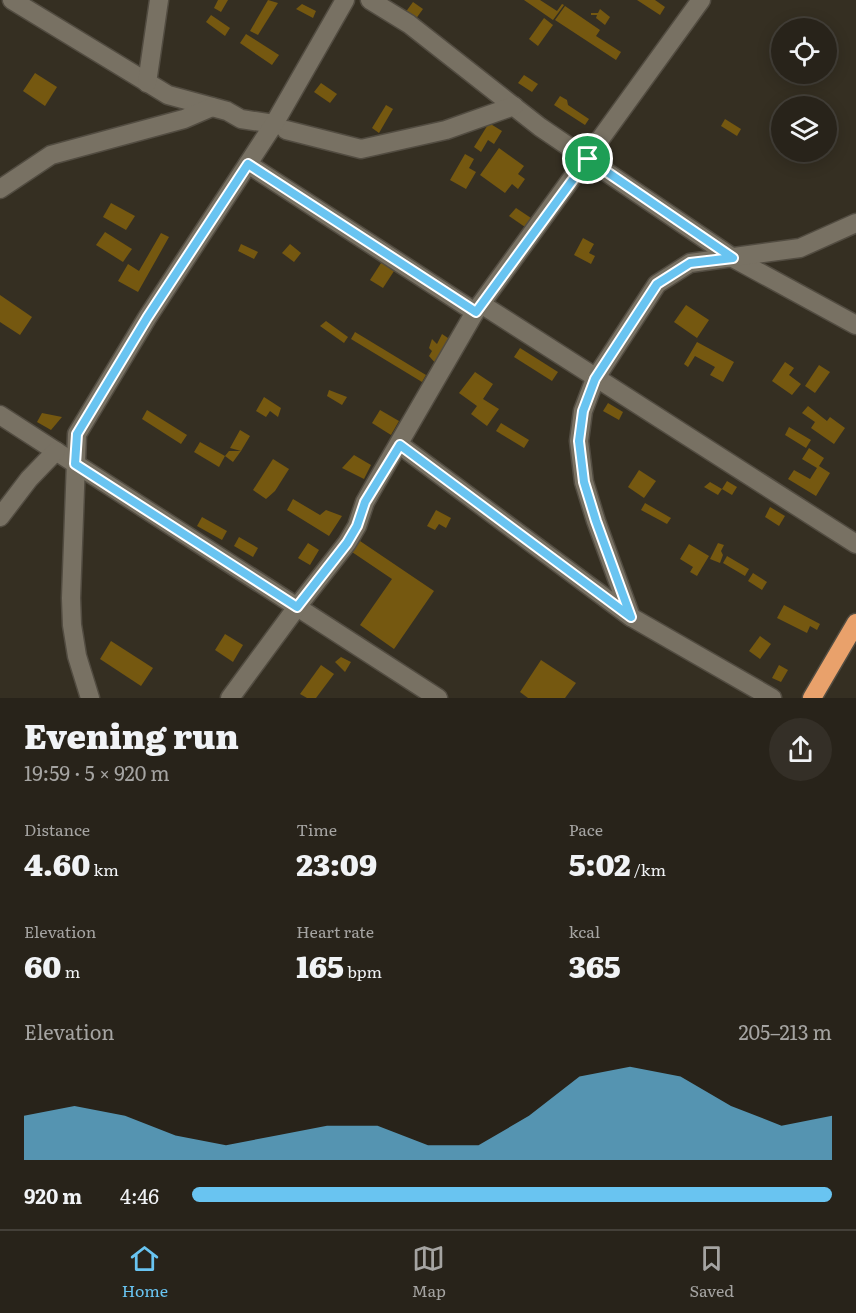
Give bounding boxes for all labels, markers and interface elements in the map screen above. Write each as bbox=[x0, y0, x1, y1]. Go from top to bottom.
map controls bbox=[771, 18, 837, 162]
button: locate bbox=[771, 18, 837, 84]
button: layers bbox=[771, 96, 837, 162]
pin bbox=[562, 133, 613, 184]
icon: arrive bbox=[571, 142, 604, 175]
text: Evening run bbox=[24, 710, 239, 759]
button: share bbox=[769, 718, 832, 781]
text: 19:59 · 5 × 920 m bbox=[24, 757, 170, 787]
text: Distance bbox=[24, 817, 90, 841]
text: Time bbox=[296, 817, 337, 841]
text: Pace bbox=[569, 817, 603, 841]
text: 4.60 bbox=[24, 841, 90, 885]
text: 23:09 bbox=[296, 841, 377, 885]
text: 5:02 bbox=[569, 841, 631, 885]
text: km bbox=[90, 857, 119, 881]
text: /km bbox=[631, 857, 666, 881]
text: Elevation bbox=[24, 919, 96, 943]
text: Heart rate bbox=[296, 919, 374, 943]
text: kcal bbox=[569, 919, 600, 943]
text: 60 bbox=[24, 943, 62, 987]
text: 165 bbox=[296, 943, 344, 987]
text: 365 bbox=[569, 943, 621, 987]
text: m bbox=[62, 959, 80, 983]
text: bpm bbox=[344, 959, 382, 983]
text: Elevation bbox=[24, 1016, 114, 1046]
text: 205–213 m bbox=[738, 1016, 832, 1046]
text: 920 m bbox=[24, 1180, 82, 1210]
text: 4:46 bbox=[120, 1180, 159, 1210]
tab: Home bbox=[122, 1242, 168, 1302]
tab: Map bbox=[412, 1242, 446, 1302]
tab: Saved bbox=[690, 1242, 734, 1302]

